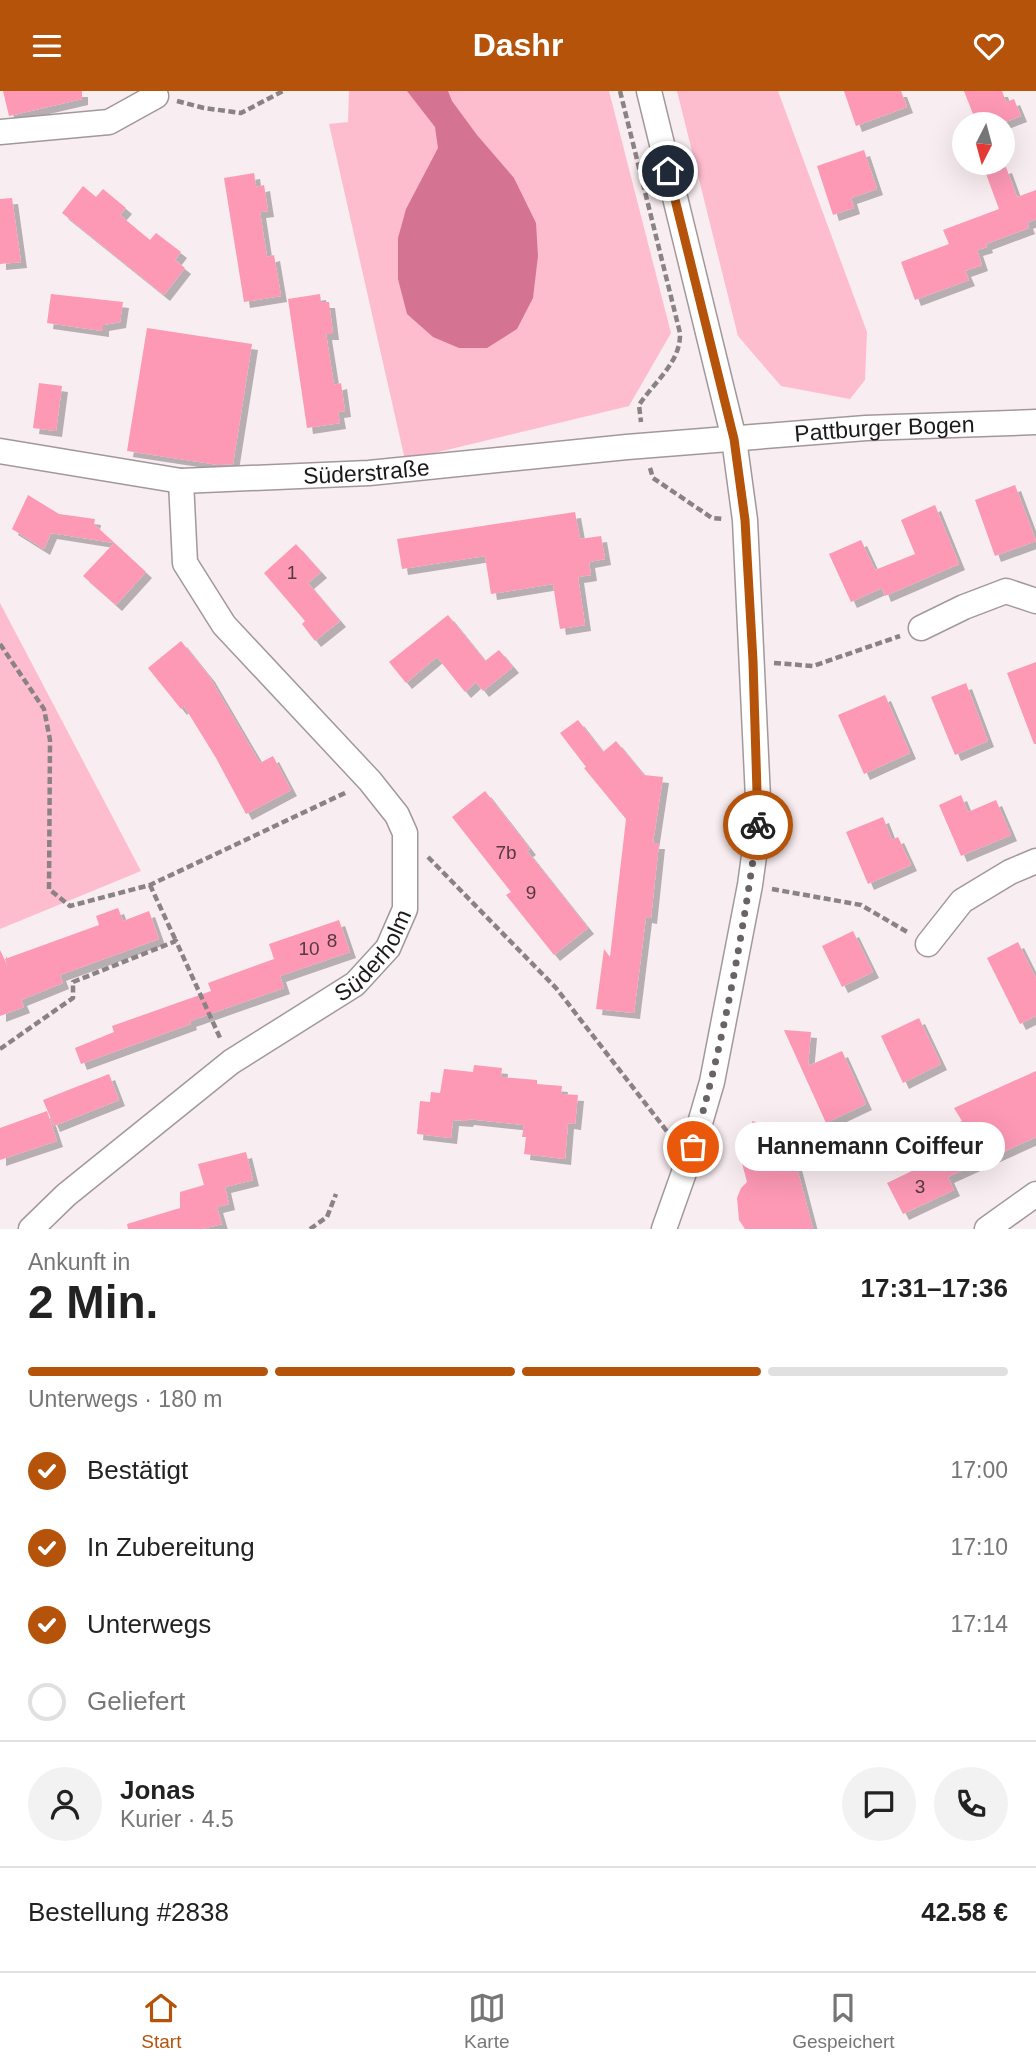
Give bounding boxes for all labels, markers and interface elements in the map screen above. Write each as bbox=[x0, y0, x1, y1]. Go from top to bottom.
icon: menu bbox=[28, 27, 66, 65]
text: Dashr bbox=[473, 27, 563, 63]
icon: heart bbox=[970, 27, 1008, 65]
north arrow bbox=[952, 112, 1015, 175]
map controls bbox=[952, 112, 1015, 175]
pin bbox=[638, 141, 698, 201]
icon: home bbox=[649, 152, 687, 190]
street label: Pattburger Bogen bbox=[793, 411, 975, 447]
street label: Süderstraße bbox=[303, 454, 431, 489]
house number: 1 bbox=[287, 562, 297, 583]
courier bbox=[723, 790, 793, 860]
icon: bike bbox=[739, 806, 777, 844]
house number: 7b bbox=[495, 842, 517, 863]
house number: 9 bbox=[526, 882, 536, 903]
street label: Süderholm bbox=[330, 906, 416, 1007]
house number: 8 bbox=[327, 930, 337, 951]
house number: 10 bbox=[298, 938, 320, 959]
pin bbox=[663, 1117, 723, 1177]
callout: Hannemann Coiffeur bbox=[735, 1123, 1004, 1171]
icon: bag bbox=[674, 1128, 712, 1166]
text: Hannemann Coiffeur bbox=[757, 1133, 983, 1159]
house number: 3 bbox=[915, 1176, 925, 1197]
text: Ankunft in bbox=[28, 1249, 130, 1275]
text: 17:31–17:36 bbox=[861, 1273, 1008, 1303]
text: 2 Min. bbox=[28, 1276, 158, 1328]
text: Unterwegs · 180 m bbox=[28, 1386, 222, 1412]
icon: check bbox=[28, 1452, 66, 1490]
text: Bestätigt bbox=[87, 1455, 188, 1485]
text: 17:00 bbox=[950, 1457, 1008, 1483]
icon: check bbox=[28, 1529, 66, 1567]
text: In Zubereitung bbox=[87, 1532, 255, 1562]
text: 17:10 bbox=[950, 1534, 1008, 1560]
icon: check bbox=[28, 1606, 66, 1644]
text: Unterwegs bbox=[87, 1609, 211, 1639]
text: 17:14 bbox=[950, 1611, 1008, 1637]
text: Geliefert bbox=[87, 1686, 185, 1716]
button: person bbox=[28, 1767, 102, 1841]
button: chat bbox=[842, 1767, 916, 1841]
button: phone bbox=[934, 1767, 1008, 1841]
text: Jonas bbox=[120, 1775, 195, 1805]
text: Kurier · 4.5 bbox=[120, 1806, 234, 1832]
text: Bestellung #2838 bbox=[28, 1897, 229, 1927]
text: 42.58 € bbox=[921, 1897, 1008, 1927]
tab: Start bbox=[141, 1989, 181, 2053]
tab: Karte bbox=[464, 1989, 510, 2053]
tab: Gespeichert bbox=[792, 1989, 895, 2053]

